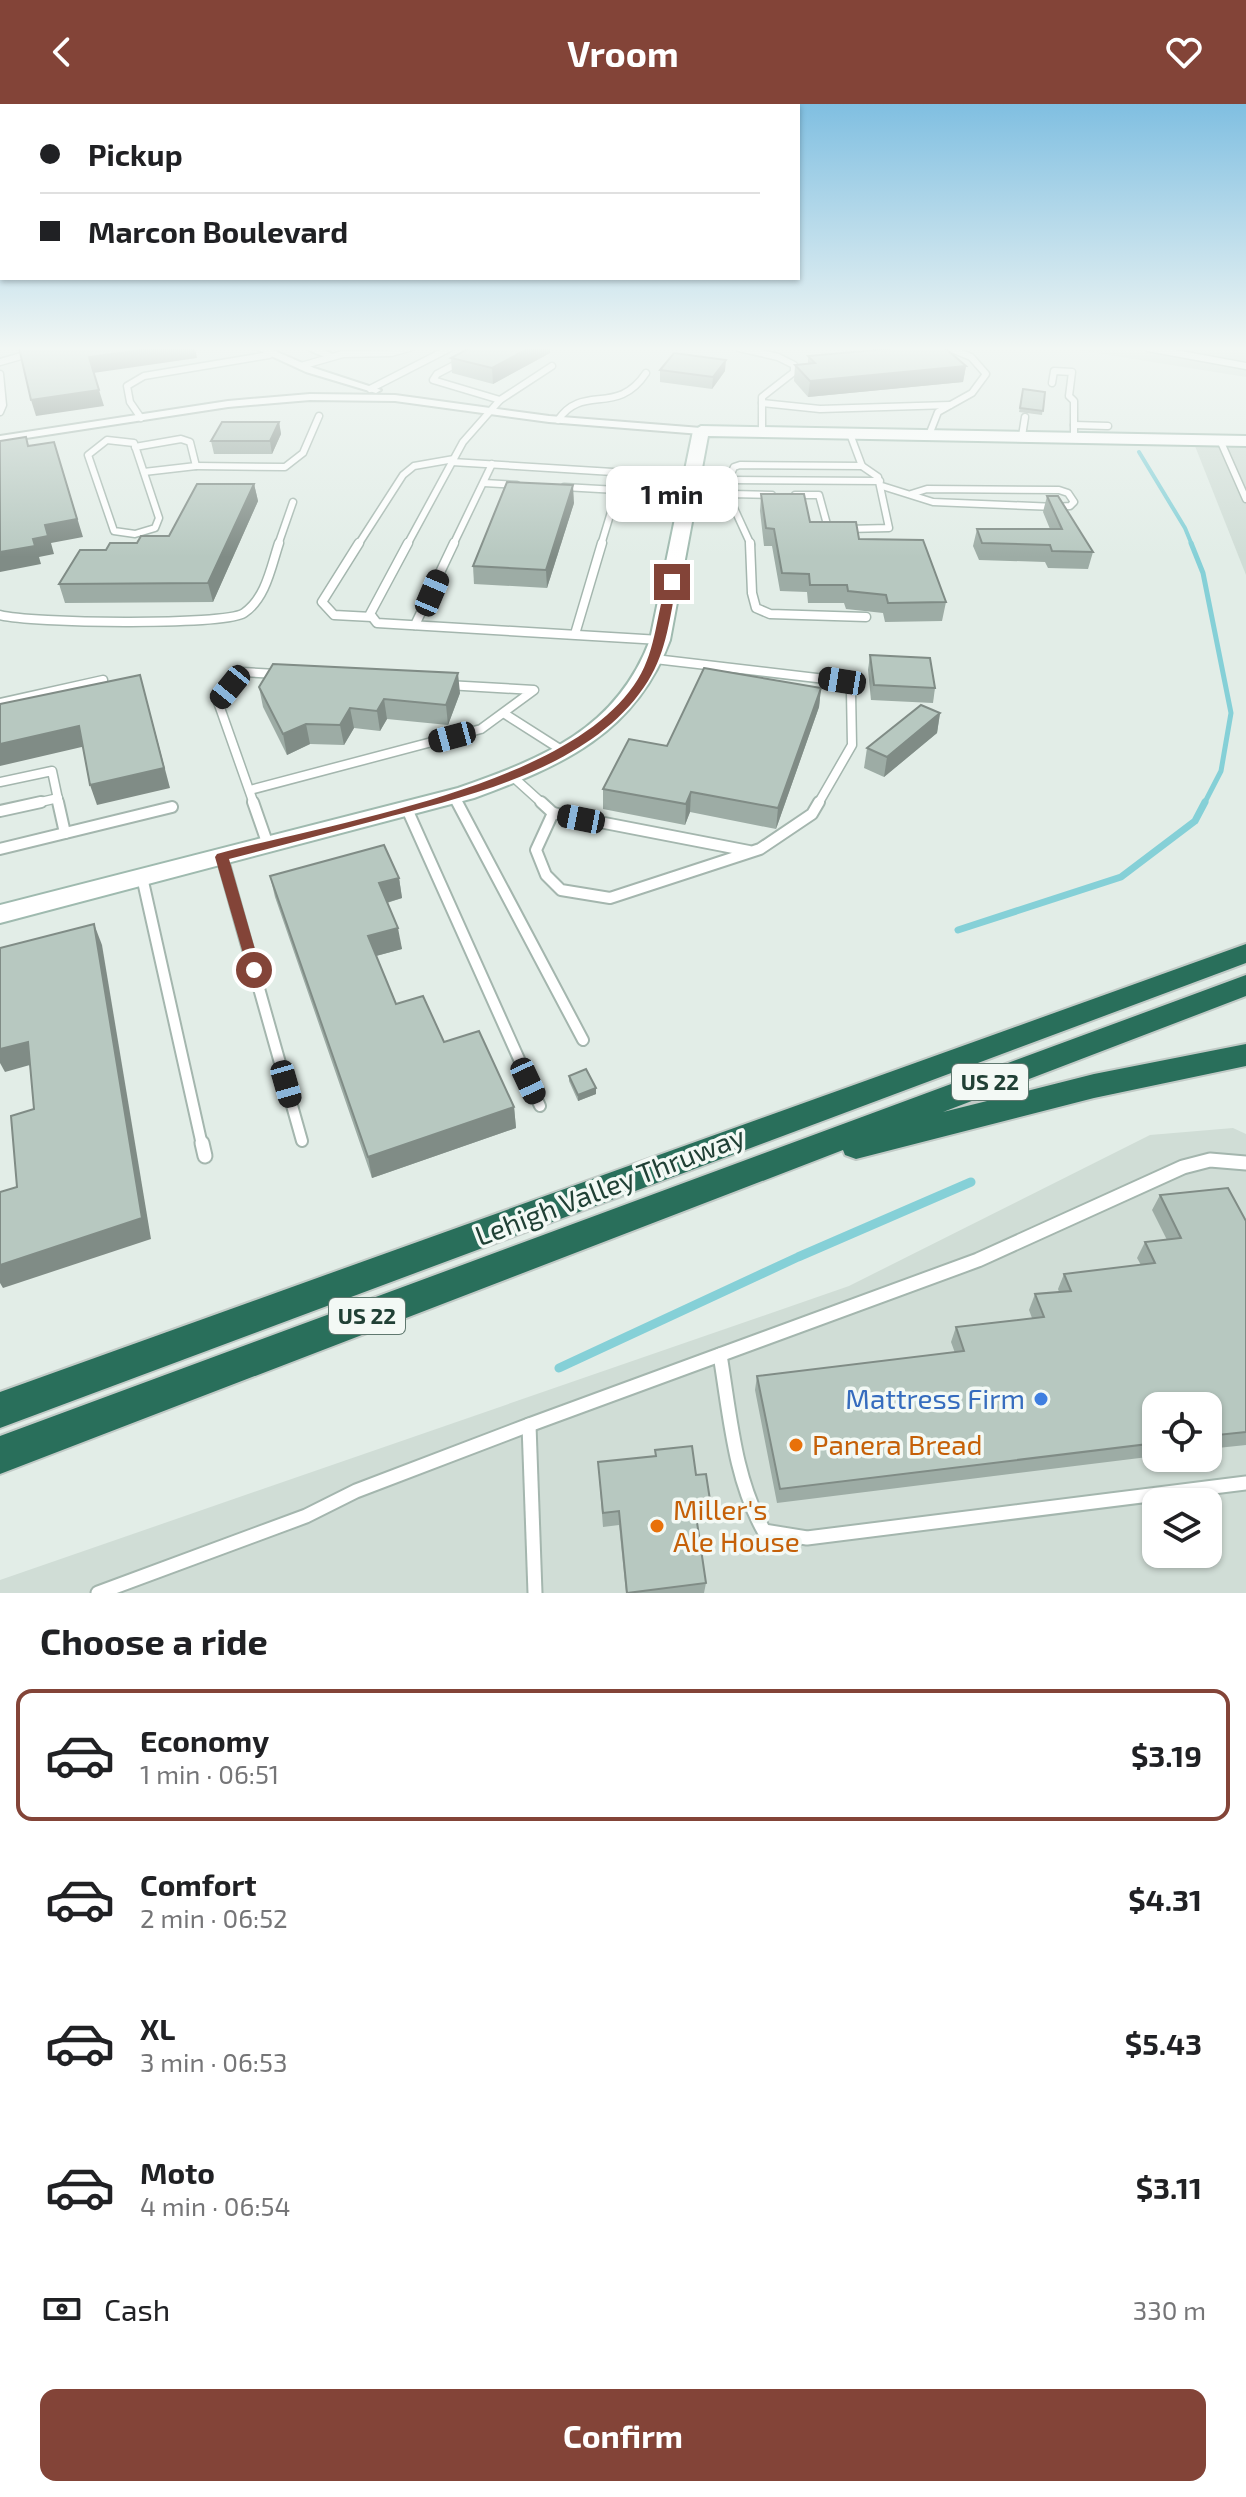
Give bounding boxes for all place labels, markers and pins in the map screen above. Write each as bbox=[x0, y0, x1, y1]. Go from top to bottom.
place label: Mattress Firm bbox=[845, 1381, 1025, 1415]
marker: Mattress Firm bbox=[1032, 1390, 1050, 1408]
place label: Panera Bread bbox=[812, 1427, 983, 1461]
marker: Panera Bread bbox=[787, 1436, 805, 1454]
place label: Miller's Ale House bbox=[673, 1492, 800, 1558]
marker: Miller's Ale House bbox=[648, 1517, 666, 1535]

